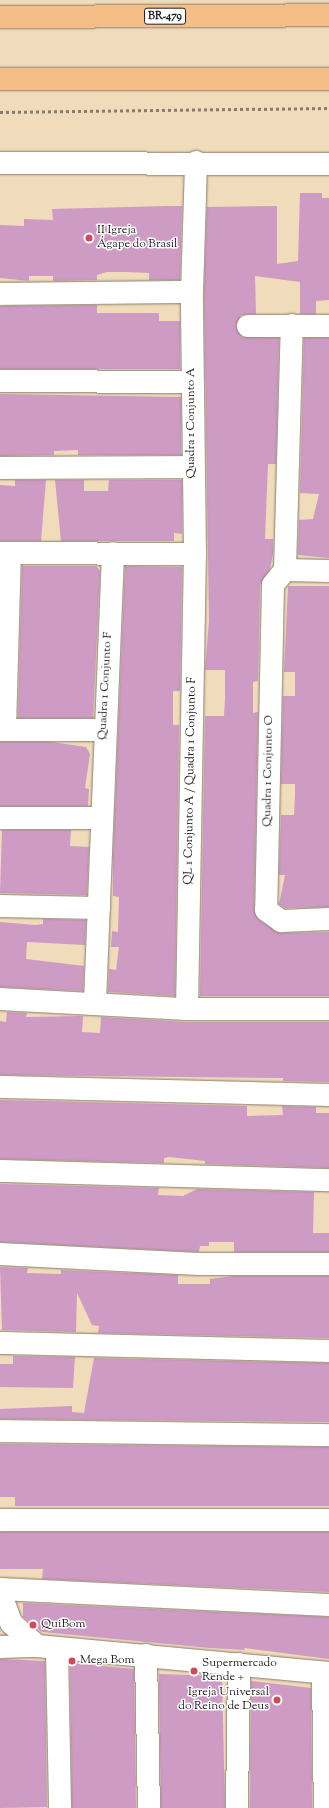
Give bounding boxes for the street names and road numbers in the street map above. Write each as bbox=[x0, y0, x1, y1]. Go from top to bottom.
road number: BR-479 bbox=[144, 7, 186, 25]
street label: Quadra 1 Conjunto A bbox=[185, 367, 199, 479]
street label: Quadra 1 Conjunto F bbox=[96, 632, 116, 740]
street label: QL 1 Conjunto A / Quadra 1 Conjunto F bbox=[182, 677, 200, 885]
street label: Quadra 1 Conjunto O bbox=[261, 715, 277, 827]

